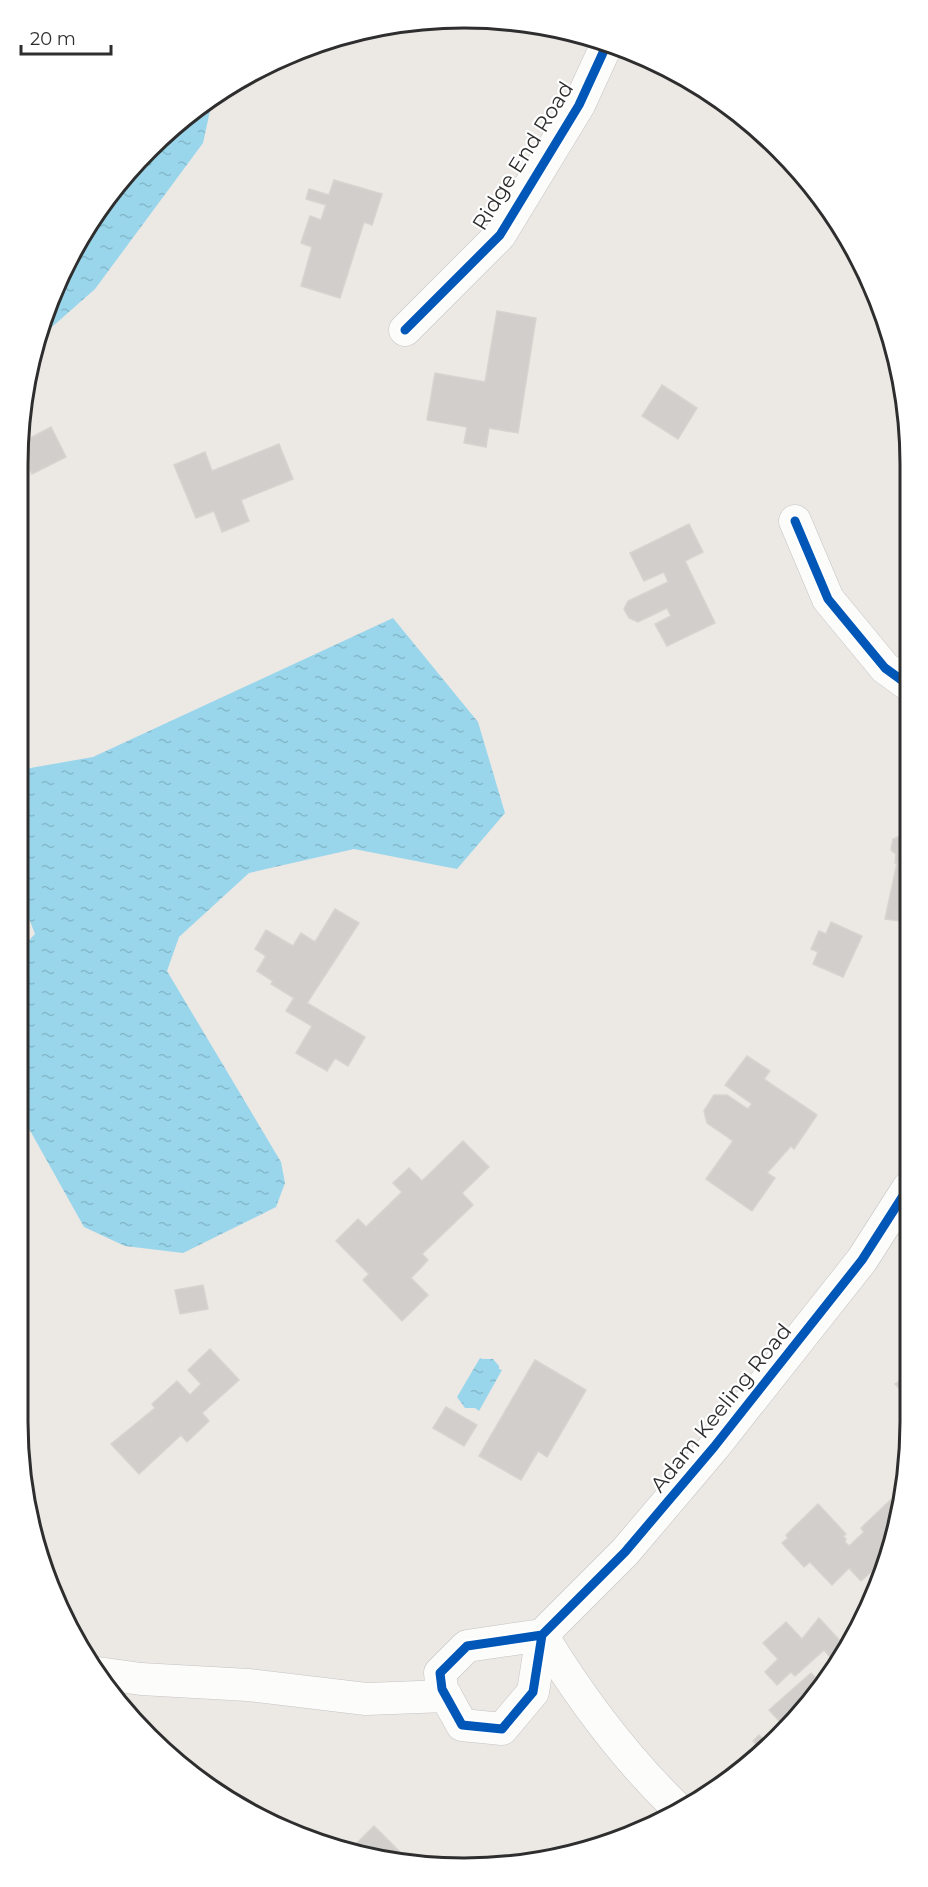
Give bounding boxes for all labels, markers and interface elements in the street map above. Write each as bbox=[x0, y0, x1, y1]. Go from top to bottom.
scale bar bbox=[21, 18, 111, 56]
text: 20 m bbox=[30, 28, 76, 50]
street label: Ridge End Road bbox=[467, 77, 578, 235]
street label: Adam Keeling Road bbox=[645, 1318, 796, 1497]

